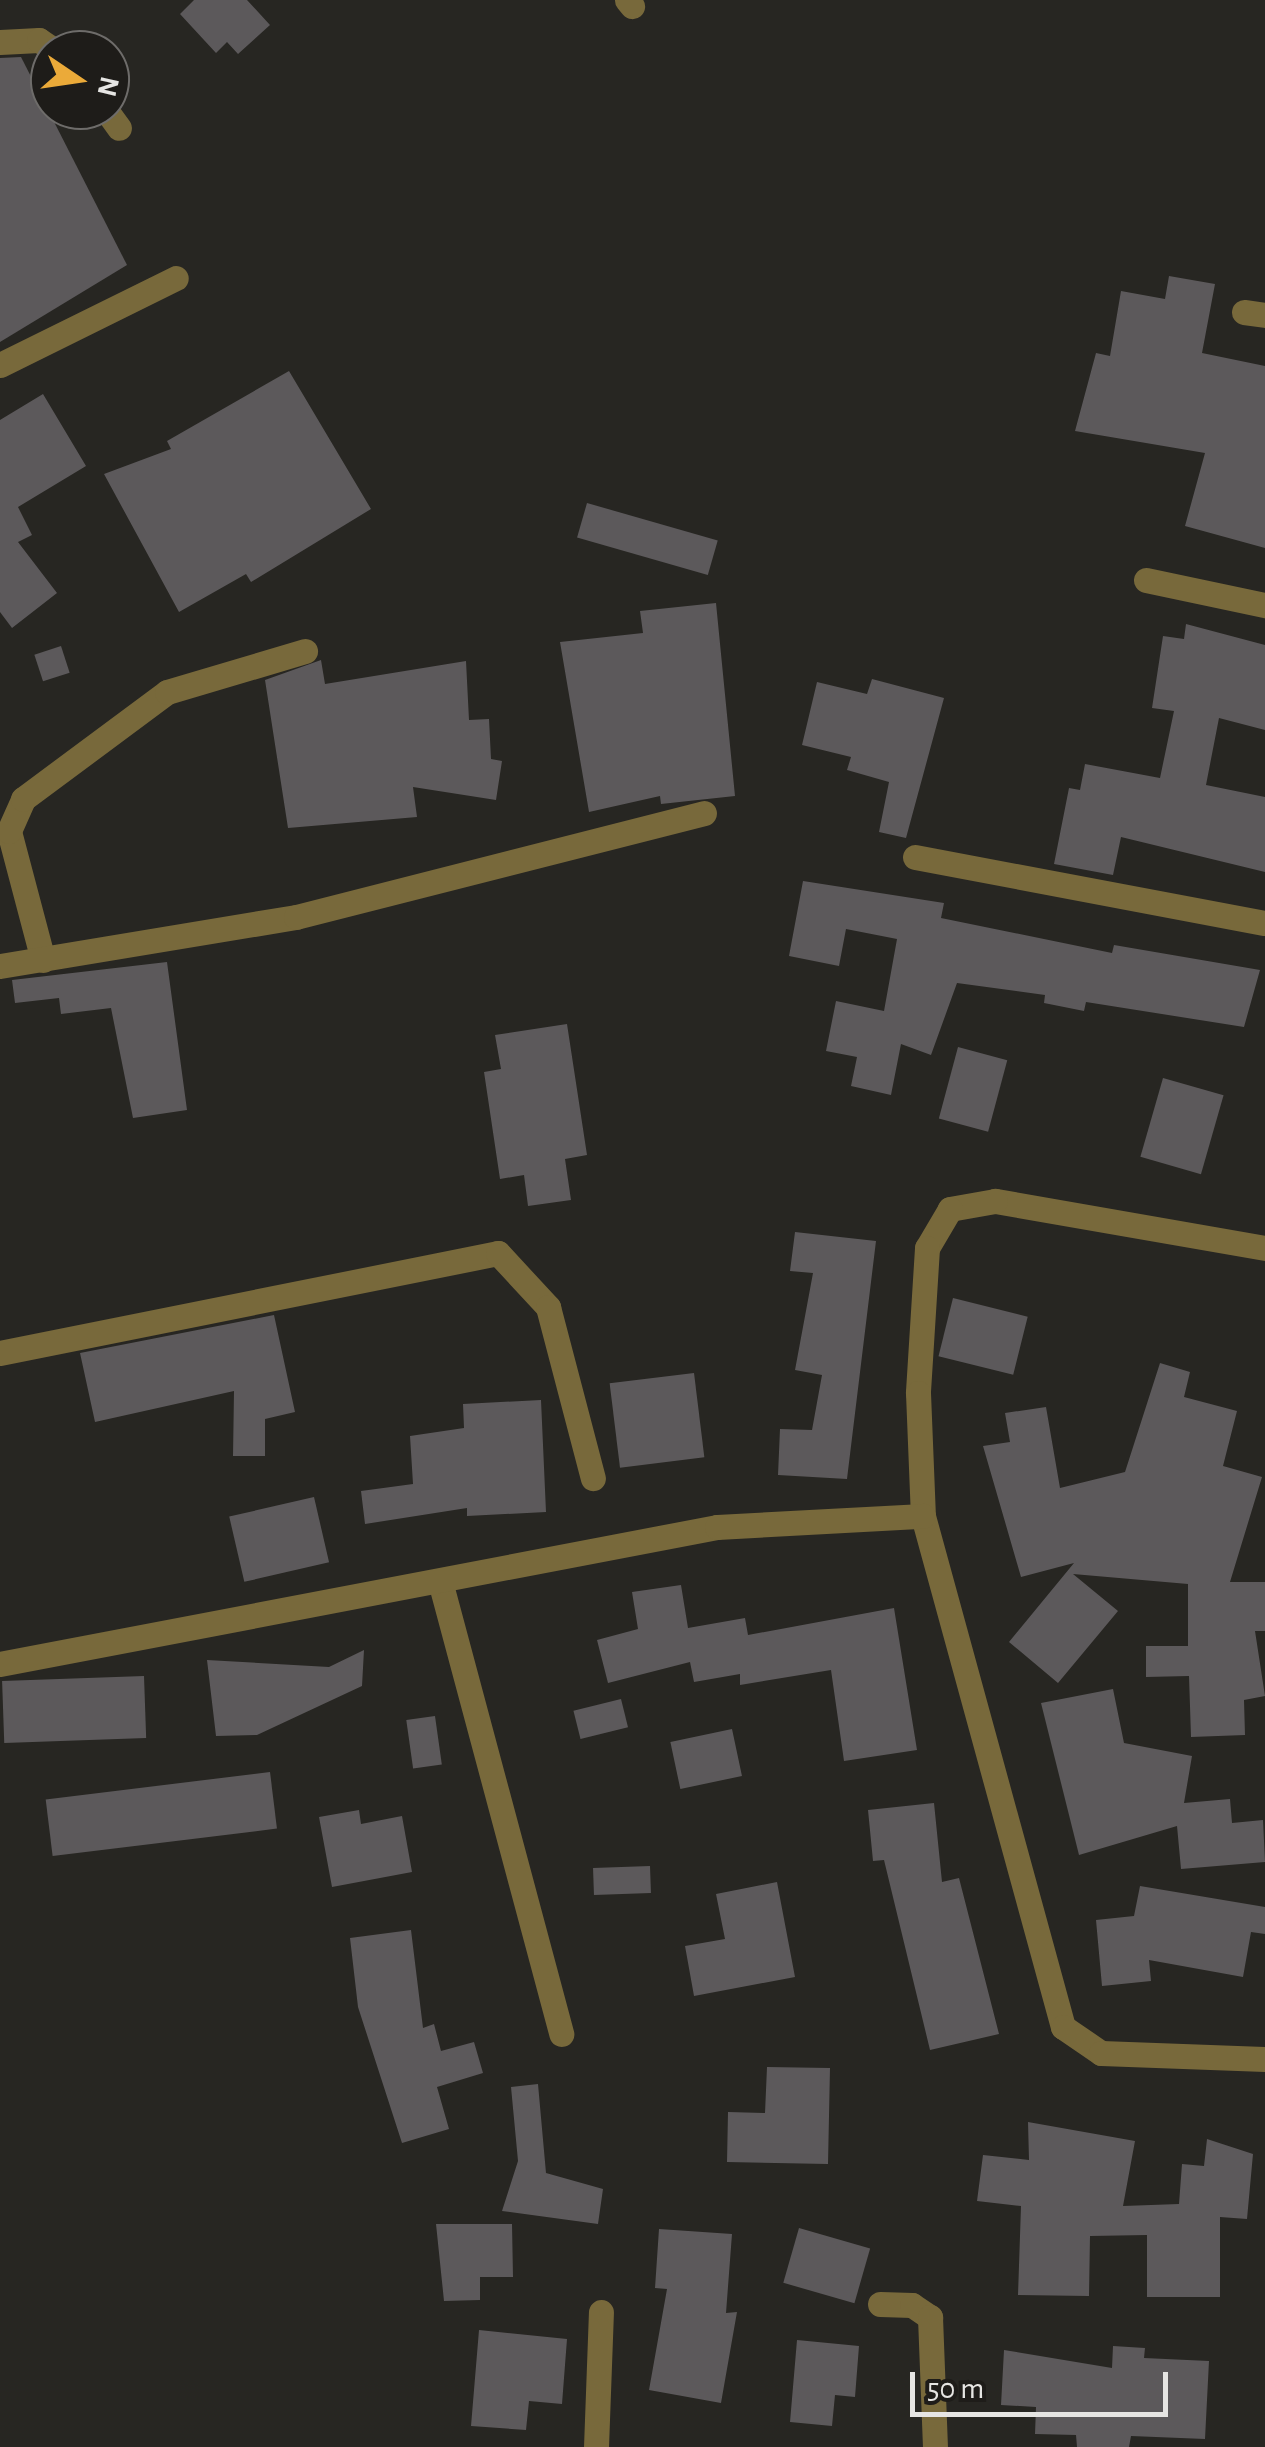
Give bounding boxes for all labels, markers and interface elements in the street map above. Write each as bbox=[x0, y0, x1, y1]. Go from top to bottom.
north arrow bbox=[30, 30, 130, 130]
text: N bbox=[91, 74, 123, 99]
scale bar bbox=[915, 2352, 1172, 2414]
text: 50 m bbox=[927, 2374, 984, 2404]

